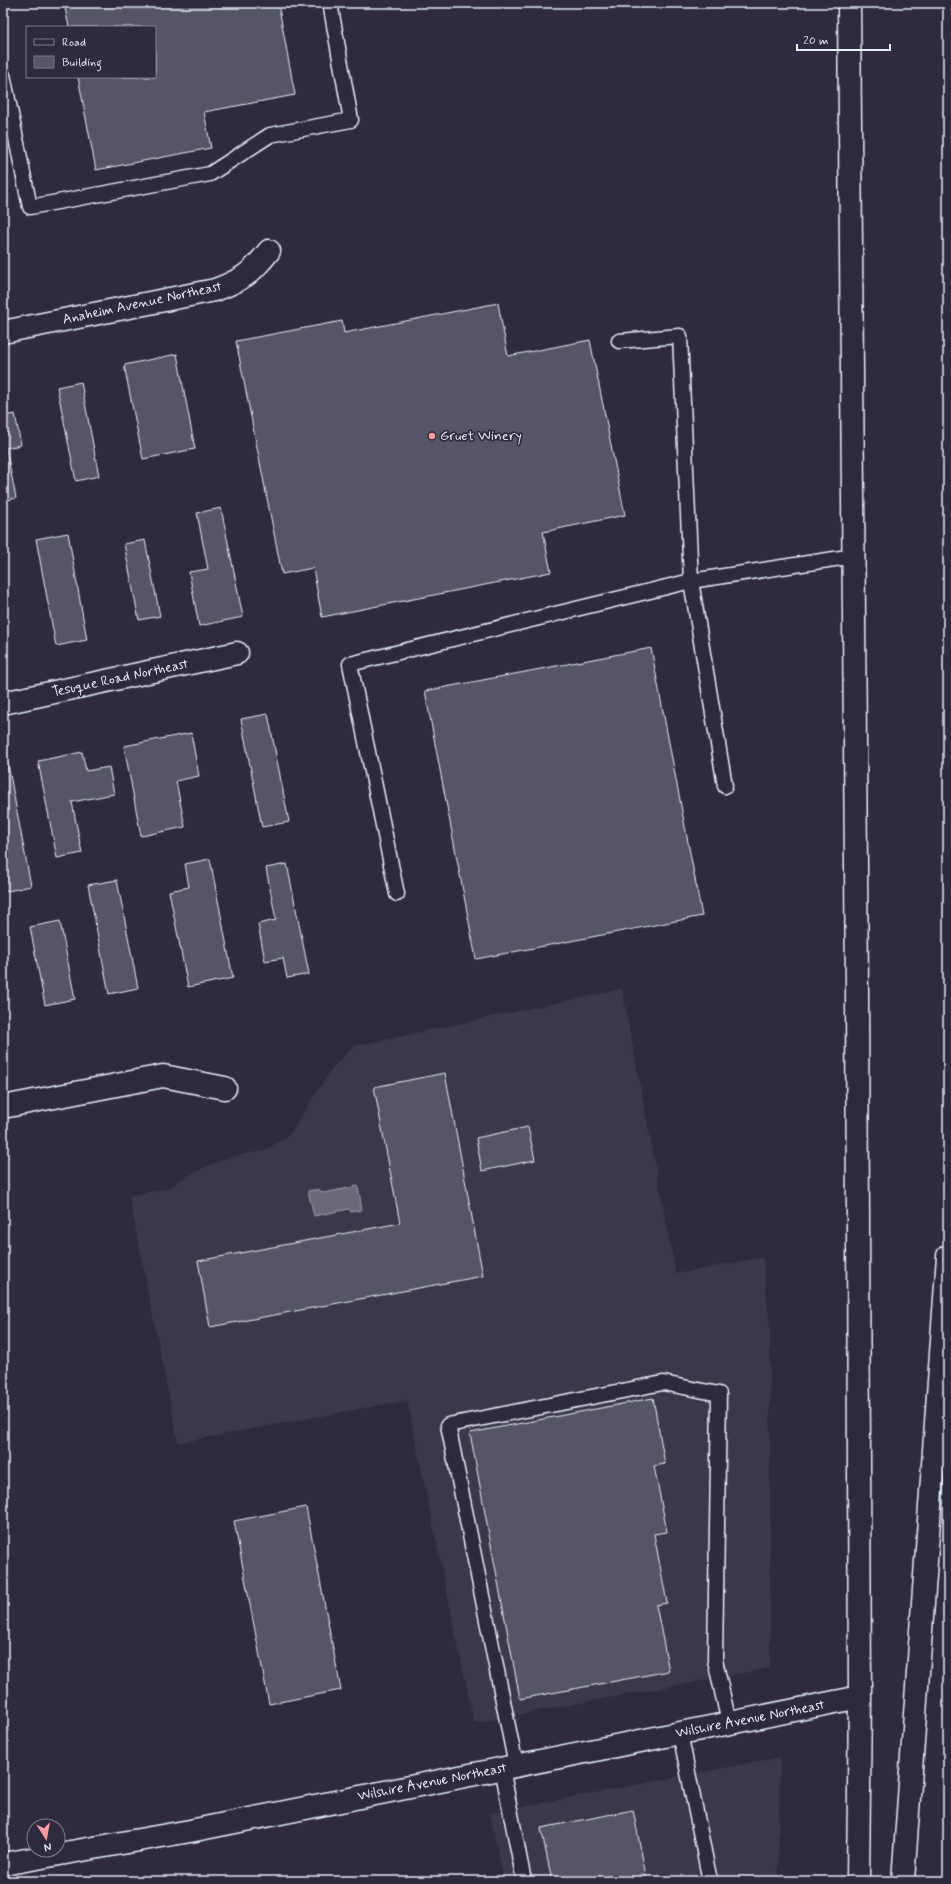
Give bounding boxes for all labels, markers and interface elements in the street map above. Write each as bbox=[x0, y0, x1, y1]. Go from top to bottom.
legend bbox=[26, 26, 156, 78]
scale bar bbox=[797, 26, 890, 52]
text: 20 m bbox=[803, 33, 829, 49]
text: Road bbox=[62, 35, 86, 51]
text: Building bbox=[62, 55, 102, 72]
street label: Anaheim Avenue Northeast bbox=[61, 277, 224, 329]
place label: Gruet Winery bbox=[440, 427, 522, 445]
marker: Gruet Winery bbox=[427, 431, 437, 441]
street label: Tesuque Road Northeast bbox=[50, 655, 190, 701]
street label: Wilshire Avenue Northeast bbox=[674, 1696, 826, 1742]
street label: Wilshire Avenue Northeast bbox=[356, 1759, 508, 1805]
north arrow bbox=[26, 1818, 66, 1858]
text: N bbox=[43, 1839, 53, 1854]

